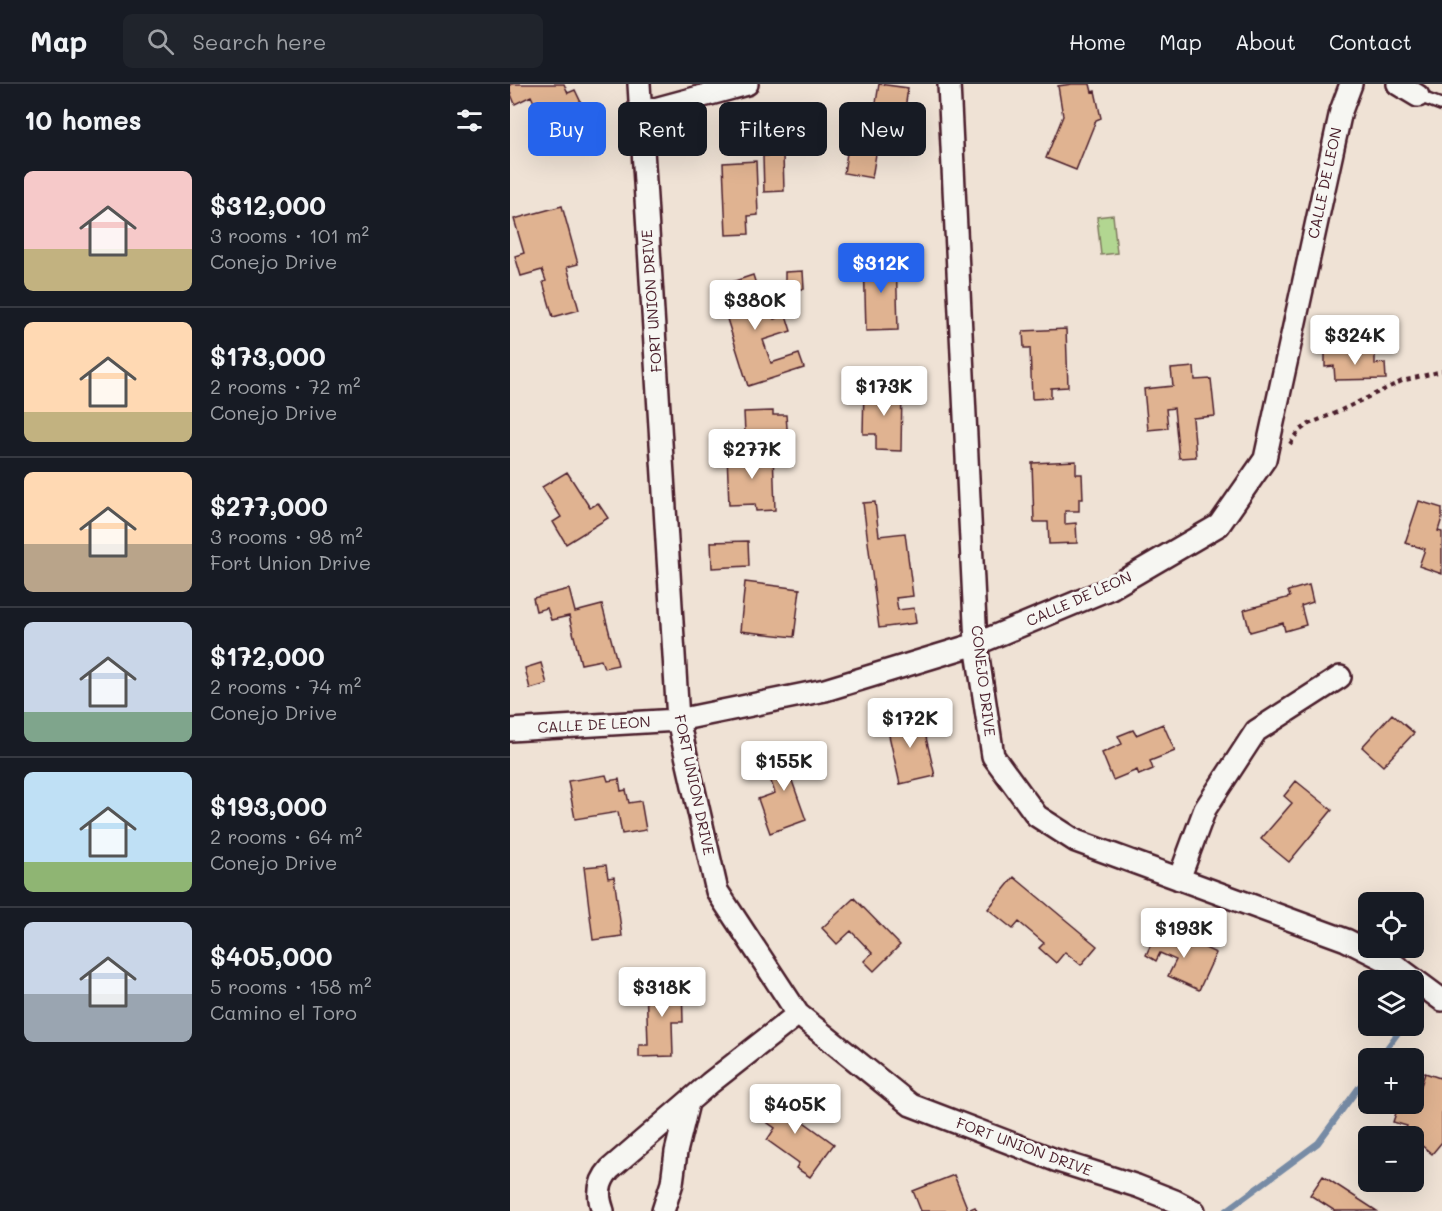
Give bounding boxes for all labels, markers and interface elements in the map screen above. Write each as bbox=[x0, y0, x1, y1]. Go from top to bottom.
search box bbox=[123, 14, 543, 68]
text: Map bbox=[30, 23, 87, 59]
icon: search bbox=[144, 25, 177, 58]
text: Search here bbox=[192, 27, 326, 56]
text: Home bbox=[1069, 28, 1126, 55]
text: Map bbox=[1159, 28, 1202, 55]
text: About bbox=[1235, 28, 1296, 55]
text: Contact bbox=[1329, 28, 1412, 55]
chip: Buy bbox=[528, 102, 606, 156]
chip: Rent bbox=[618, 102, 707, 156]
chip: Filters bbox=[719, 102, 827, 156]
chip: New bbox=[839, 102, 926, 156]
text: 10 homes bbox=[24, 103, 142, 137]
icon: filters bbox=[453, 104, 486, 137]
street label: CALLE DE LEON bbox=[1302, 125, 1346, 240]
text: $312,000 bbox=[210, 188, 326, 222]
icon: home bbox=[72, 195, 144, 267]
text: 3 rooms · 101 m² bbox=[210, 222, 369, 248]
street label: FORT UNION DRIVE bbox=[636, 229, 666, 373]
pin: $312K bbox=[839, 243, 923, 294]
text: Conejo Drive bbox=[210, 248, 337, 274]
text: $312K bbox=[852, 249, 910, 275]
pin: $380K bbox=[713, 280, 797, 331]
text: $380K bbox=[724, 286, 786, 312]
pin: $324K bbox=[1313, 315, 1397, 366]
text: $324K bbox=[1324, 321, 1386, 347]
text: $173,000 bbox=[210, 339, 326, 373]
icon: home bbox=[72, 346, 144, 418]
pin: $173K bbox=[842, 366, 926, 417]
text: $173K bbox=[855, 372, 913, 398]
text: 2 rooms · 72 m² bbox=[210, 373, 361, 399]
text: Conejo Drive bbox=[210, 399, 337, 425]
pin: $277K bbox=[710, 429, 794, 480]
text: $277K bbox=[723, 435, 781, 461]
text: $277,000 bbox=[210, 489, 328, 523]
icon: home bbox=[72, 496, 144, 568]
text: 3 rooms · 98 m² bbox=[210, 523, 363, 549]
text: Fort Union Drive bbox=[210, 549, 371, 575]
street label: CALLE DE LEON bbox=[1023, 566, 1134, 630]
street label: CONEJO DRIVE bbox=[967, 624, 1001, 738]
text: $172,000 bbox=[210, 639, 325, 673]
icon: home bbox=[72, 646, 144, 718]
text: 2 rooms · 74 m² bbox=[210, 673, 361, 699]
pin: $172K bbox=[868, 698, 952, 749]
text: Conejo Drive bbox=[210, 699, 337, 725]
text: $172K bbox=[882, 704, 938, 730]
street label: CALLE DE LEON bbox=[537, 711, 651, 737]
street label: FORT UNION DRIVE bbox=[670, 713, 720, 857]
pin: $155K bbox=[742, 741, 826, 792]
text: $155K bbox=[755, 747, 813, 773]
text: $193,000 bbox=[210, 789, 327, 823]
icon: home bbox=[72, 796, 144, 868]
text: 2 rooms · 64 m² bbox=[210, 823, 362, 849]
text: Conejo Drive bbox=[210, 849, 337, 875]
map controls bbox=[1358, 892, 1424, 1192]
button: locate bbox=[1358, 892, 1424, 958]
pin: $193K bbox=[1142, 908, 1226, 959]
text: $193K bbox=[1155, 914, 1213, 940]
text: $405,000 bbox=[210, 939, 333, 973]
icon: home bbox=[72, 946, 144, 1018]
pin: $318K bbox=[620, 967, 704, 1018]
button: layers bbox=[1358, 970, 1424, 1036]
text: 5 rooms · 158 m² bbox=[210, 973, 372, 999]
text: $318K bbox=[633, 973, 691, 999]
text: Camino el Toro bbox=[210, 999, 357, 1025]
button: + bbox=[1358, 1048, 1424, 1114]
pin: $405K bbox=[753, 1084, 837, 1135]
text: $405K bbox=[764, 1090, 826, 1116]
street label: FORT UNION DRIVE bbox=[954, 1112, 1095, 1180]
button: − bbox=[1358, 1126, 1424, 1192]

